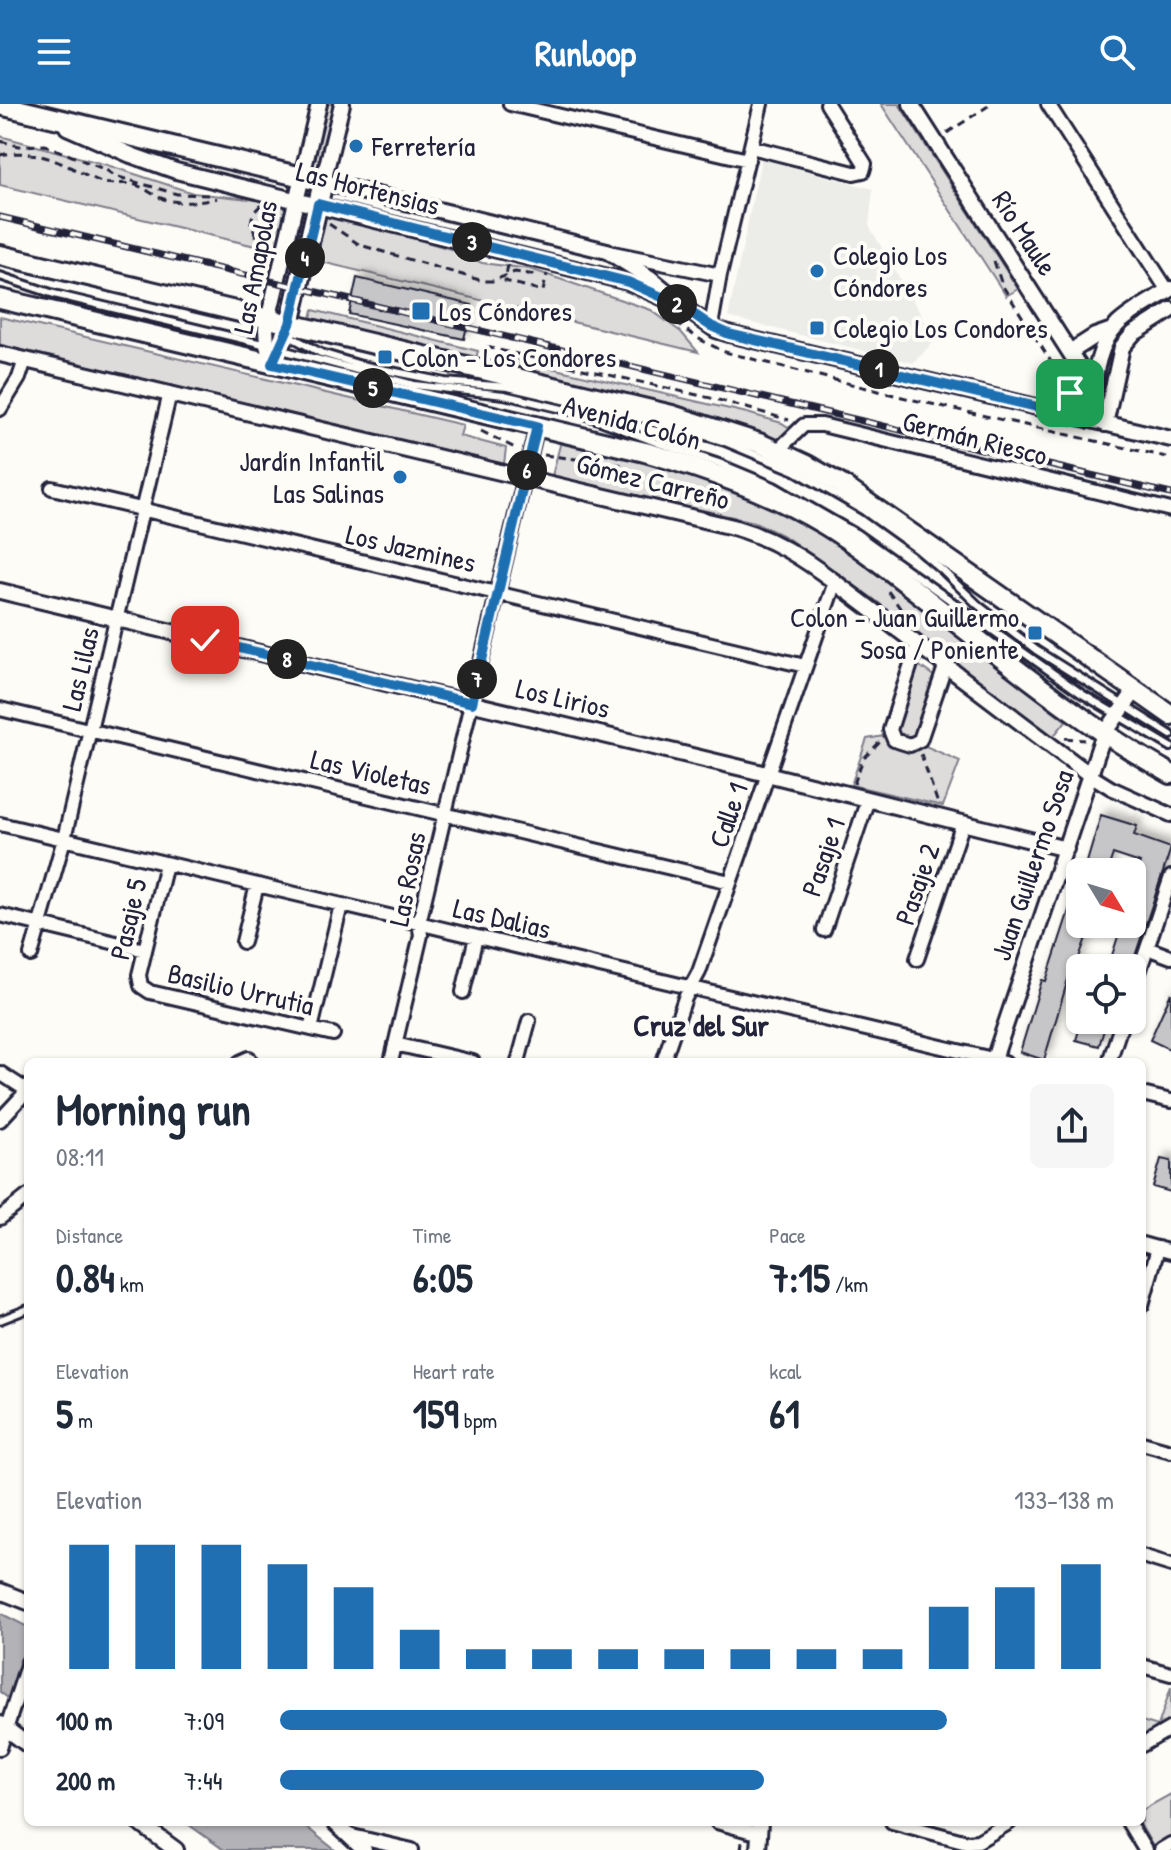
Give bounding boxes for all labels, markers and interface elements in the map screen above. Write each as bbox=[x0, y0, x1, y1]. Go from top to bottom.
text: Runloop bbox=[535, 28, 636, 77]
icon: menu bbox=[32, 30, 76, 74]
icon: search bbox=[1095, 30, 1139, 74]
place label: Ferretería bbox=[371, 127, 475, 165]
marker: Ferretería bbox=[347, 137, 365, 155]
street label: Las Hortensias bbox=[293, 152, 443, 224]
street label: Río Maule bbox=[983, 183, 1067, 283]
street label: Las Amapolas bbox=[223, 197, 287, 337]
pin: 3 bbox=[452, 222, 492, 262]
text: 3 bbox=[467, 227, 477, 257]
place label: Colegio Los Cóndores bbox=[833, 236, 947, 306]
pin: 4 bbox=[285, 238, 325, 278]
text: 4 bbox=[301, 243, 309, 273]
marker: Colegio Los Cóndores bbox=[808, 262, 826, 280]
pin: 2 bbox=[657, 284, 697, 324]
text: 2 bbox=[672, 289, 682, 319]
place label: Los Cóndores bbox=[439, 292, 572, 330]
marker: Los Cóndores bbox=[410, 300, 432, 322]
place label: Colegio Los Condores bbox=[833, 309, 1048, 347]
marker: Colegio Los Condores bbox=[808, 319, 826, 337]
place label: Colon - Los Condores bbox=[401, 338, 616, 376]
marker: Colon - Los Condores bbox=[376, 348, 394, 366]
pin: 1 bbox=[859, 349, 899, 389]
text: 1 bbox=[875, 354, 883, 384]
pin bbox=[1036, 359, 1104, 427]
pin: 5 bbox=[353, 368, 393, 408]
icon: arrive bbox=[1048, 371, 1092, 415]
text: 5 bbox=[368, 373, 378, 403]
street label: Avenida Colón bbox=[559, 385, 705, 459]
street label: Germán Riesco bbox=[899, 402, 1051, 474]
place label: Jardín Infantil Las Salinas bbox=[239, 442, 385, 512]
street label: Gómez Carreño bbox=[573, 444, 733, 518]
pin: 6 bbox=[507, 450, 547, 490]
text: 6 bbox=[523, 455, 531, 485]
marker: Jardín Infantil Las Salinas bbox=[391, 468, 409, 486]
street label: Los Jazmines bbox=[342, 515, 480, 581]
place label: Colon - Juan Guillermo Sosa / Poniente bbox=[790, 598, 1019, 668]
pin bbox=[171, 606, 239, 674]
icon: check bbox=[183, 618, 227, 662]
street label: Las Lilas bbox=[52, 624, 108, 714]
marker: Colon - Juan Guillermo Sosa / Poniente bbox=[1026, 624, 1044, 642]
pin: 8 bbox=[267, 639, 307, 679]
text: 8 bbox=[282, 644, 292, 674]
pin: 7 bbox=[457, 659, 497, 699]
text: 7 bbox=[472, 664, 482, 694]
street label: Los Lirios bbox=[513, 669, 613, 727]
street label: Las Violetas bbox=[307, 740, 435, 804]
street label: Juan Guillermo Sosa bbox=[982, 765, 1082, 965]
street label: Calle 1 bbox=[699, 778, 757, 852]
street label: Pasaje 1 bbox=[792, 813, 854, 901]
street label: Las Rosas bbox=[379, 829, 435, 929]
street label: Pasaje 2 bbox=[885, 838, 949, 930]
north arrow bbox=[1066, 858, 1146, 938]
map controls bbox=[1066, 858, 1146, 1034]
street label: Pasaje 5 bbox=[100, 875, 156, 963]
street label: Las Dalias bbox=[450, 888, 554, 948]
street label: Basilio Urrutia bbox=[164, 954, 318, 1024]
button: locate bbox=[1066, 954, 1146, 1034]
district label: Cruz del Sur bbox=[633, 1005, 769, 1045]
text: Morning run bbox=[56, 1079, 251, 1139]
button: share bbox=[1030, 1084, 1114, 1168]
text: 08:11 bbox=[56, 1139, 104, 1174]
text: Distance bbox=[56, 1220, 123, 1250]
text: Time bbox=[413, 1220, 452, 1250]
text: Pace bbox=[769, 1220, 806, 1250]
text: 0.84 bbox=[56, 1250, 115, 1304]
text: 6:05 bbox=[413, 1250, 473, 1304]
text: 7:15 bbox=[769, 1250, 830, 1304]
text: km bbox=[115, 1269, 144, 1299]
text: /km bbox=[830, 1269, 868, 1299]
text: Elevation bbox=[56, 1356, 129, 1386]
text: Heart rate bbox=[413, 1356, 495, 1386]
text: kcal bbox=[769, 1356, 801, 1386]
text: 5 bbox=[56, 1386, 73, 1440]
text: 159 bbox=[413, 1386, 459, 1440]
text: 61 bbox=[769, 1386, 800, 1440]
text: m bbox=[73, 1405, 93, 1435]
text: bpm bbox=[459, 1405, 497, 1435]
text: Elevation bbox=[56, 1482, 142, 1517]
text: 133–138 m bbox=[1014, 1482, 1114, 1517]
text: 100 m bbox=[56, 1703, 112, 1738]
text: 7:09 bbox=[184, 1703, 224, 1738]
text: 200 m bbox=[56, 1763, 115, 1798]
text: 7:44 bbox=[184, 1763, 222, 1798]

